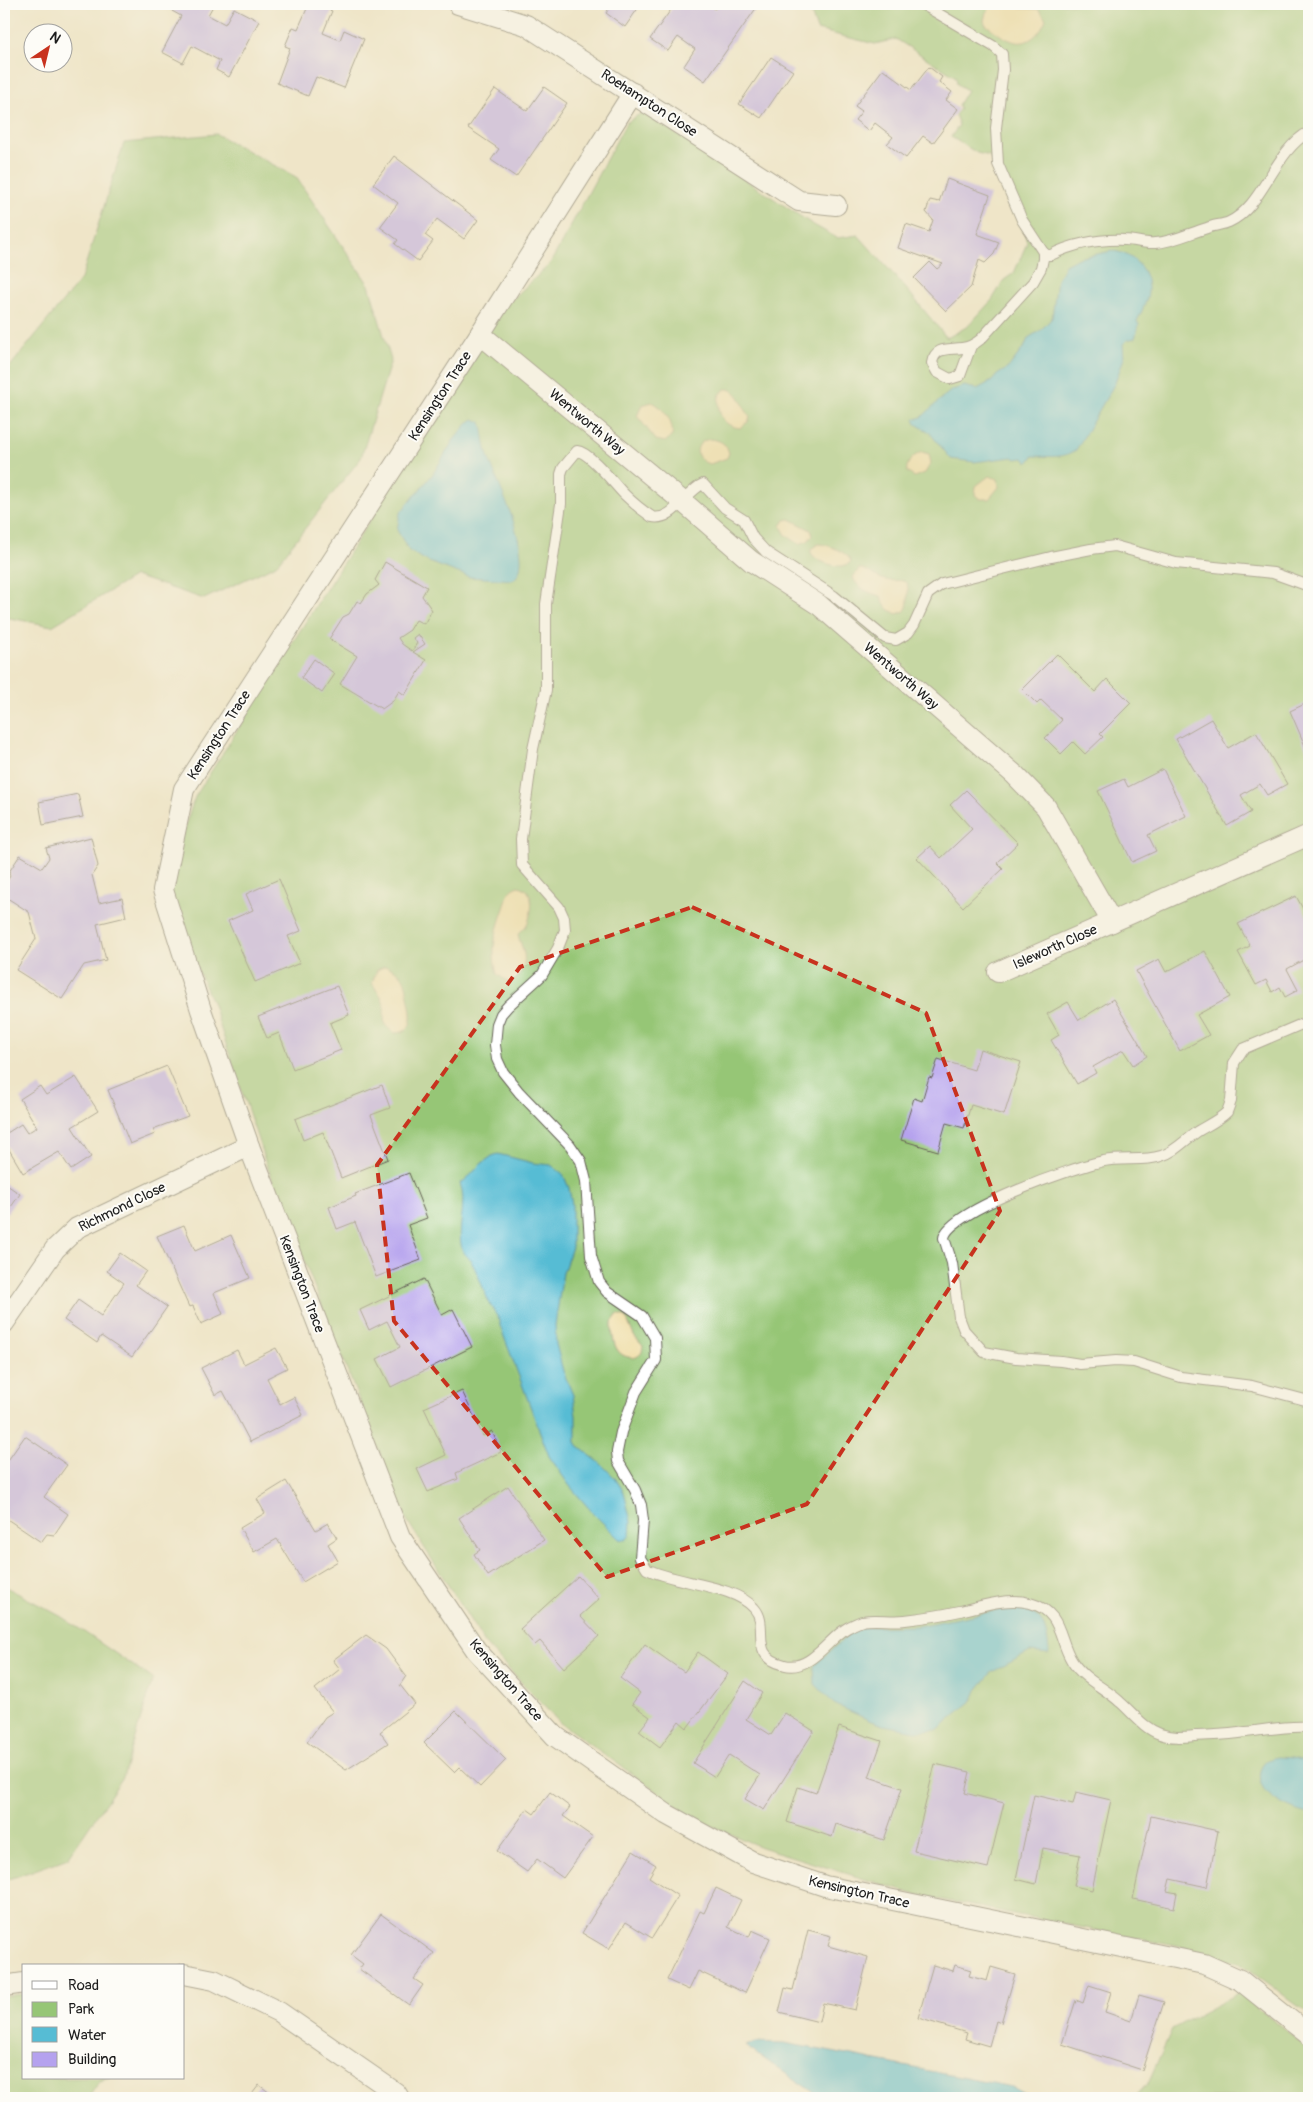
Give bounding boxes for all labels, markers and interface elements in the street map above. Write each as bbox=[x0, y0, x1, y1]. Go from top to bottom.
north arrow bbox=[22, 22, 72, 72]
text: N bbox=[46, 28, 64, 47]
street label: Roehampton Close bbox=[598, 66, 700, 140]
street label: Kensington Trace bbox=[405, 348, 475, 444]
street label: Wentworth Way bbox=[546, 385, 628, 459]
street label: Wentworth Way bbox=[860, 639, 942, 713]
street label: Kensington Trace bbox=[184, 687, 254, 783]
street label: Isleworth Close bbox=[1010, 921, 1100, 973]
street label: Richmond Close bbox=[76, 1179, 168, 1235]
street label: Kensington Trace bbox=[276, 1233, 328, 1335]
street label: Kensington Trace bbox=[466, 1636, 546, 1725]
street label: Kensington Trace bbox=[807, 1872, 911, 1912]
legend bbox=[22, 1964, 185, 2080]
text: Road bbox=[68, 1976, 99, 1995]
text: Park bbox=[68, 2000, 95, 2019]
text: Water bbox=[68, 2026, 107, 2045]
text: Building bbox=[68, 2050, 116, 2069]

